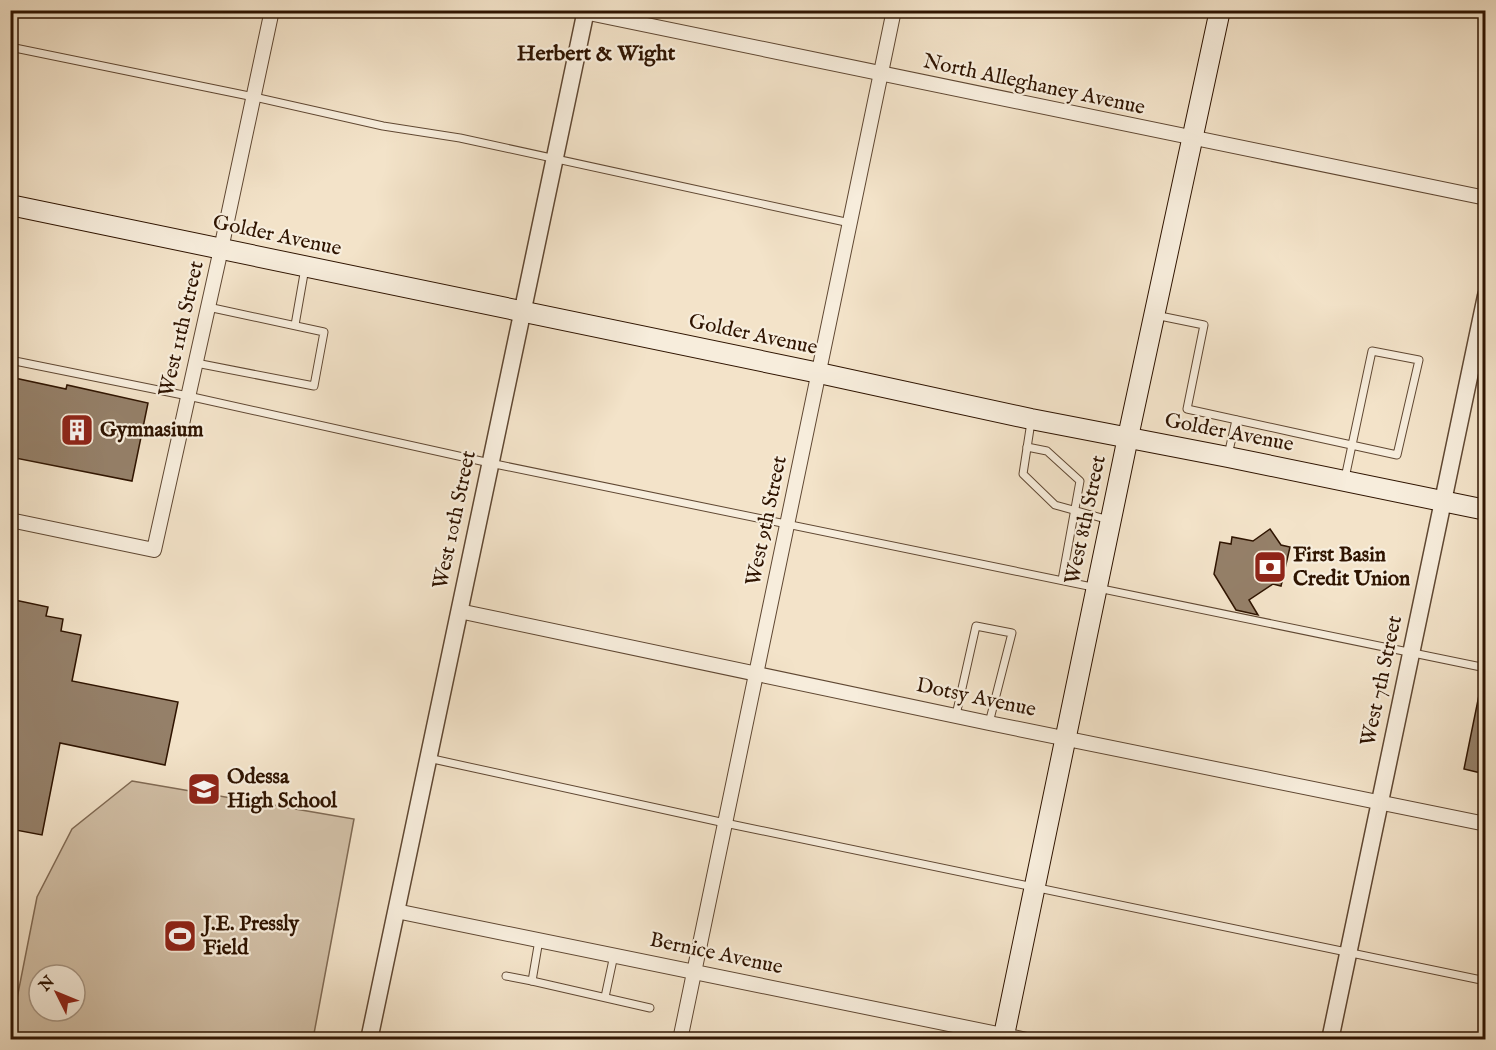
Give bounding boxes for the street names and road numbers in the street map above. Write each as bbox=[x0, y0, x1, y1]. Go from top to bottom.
street label: North Alleghaney Avenue bbox=[921, 48, 1148, 122]
street label: Golder Avenue bbox=[210, 209, 344, 263]
street label: West 11th Street bbox=[153, 258, 211, 400]
street label: Golder Avenue bbox=[686, 308, 820, 362]
street label: Golder Avenue bbox=[1162, 407, 1296, 459]
street label: West 10th Street bbox=[427, 448, 483, 592]
street label: West 8th Street bbox=[1059, 453, 1113, 587]
street label: West 9th Street bbox=[740, 454, 794, 588]
street label: West 7th Street bbox=[1355, 613, 1409, 749]
street label: Dotsy Avenue bbox=[914, 672, 1039, 724]
street label: Bernice Avenue bbox=[647, 927, 785, 981]

